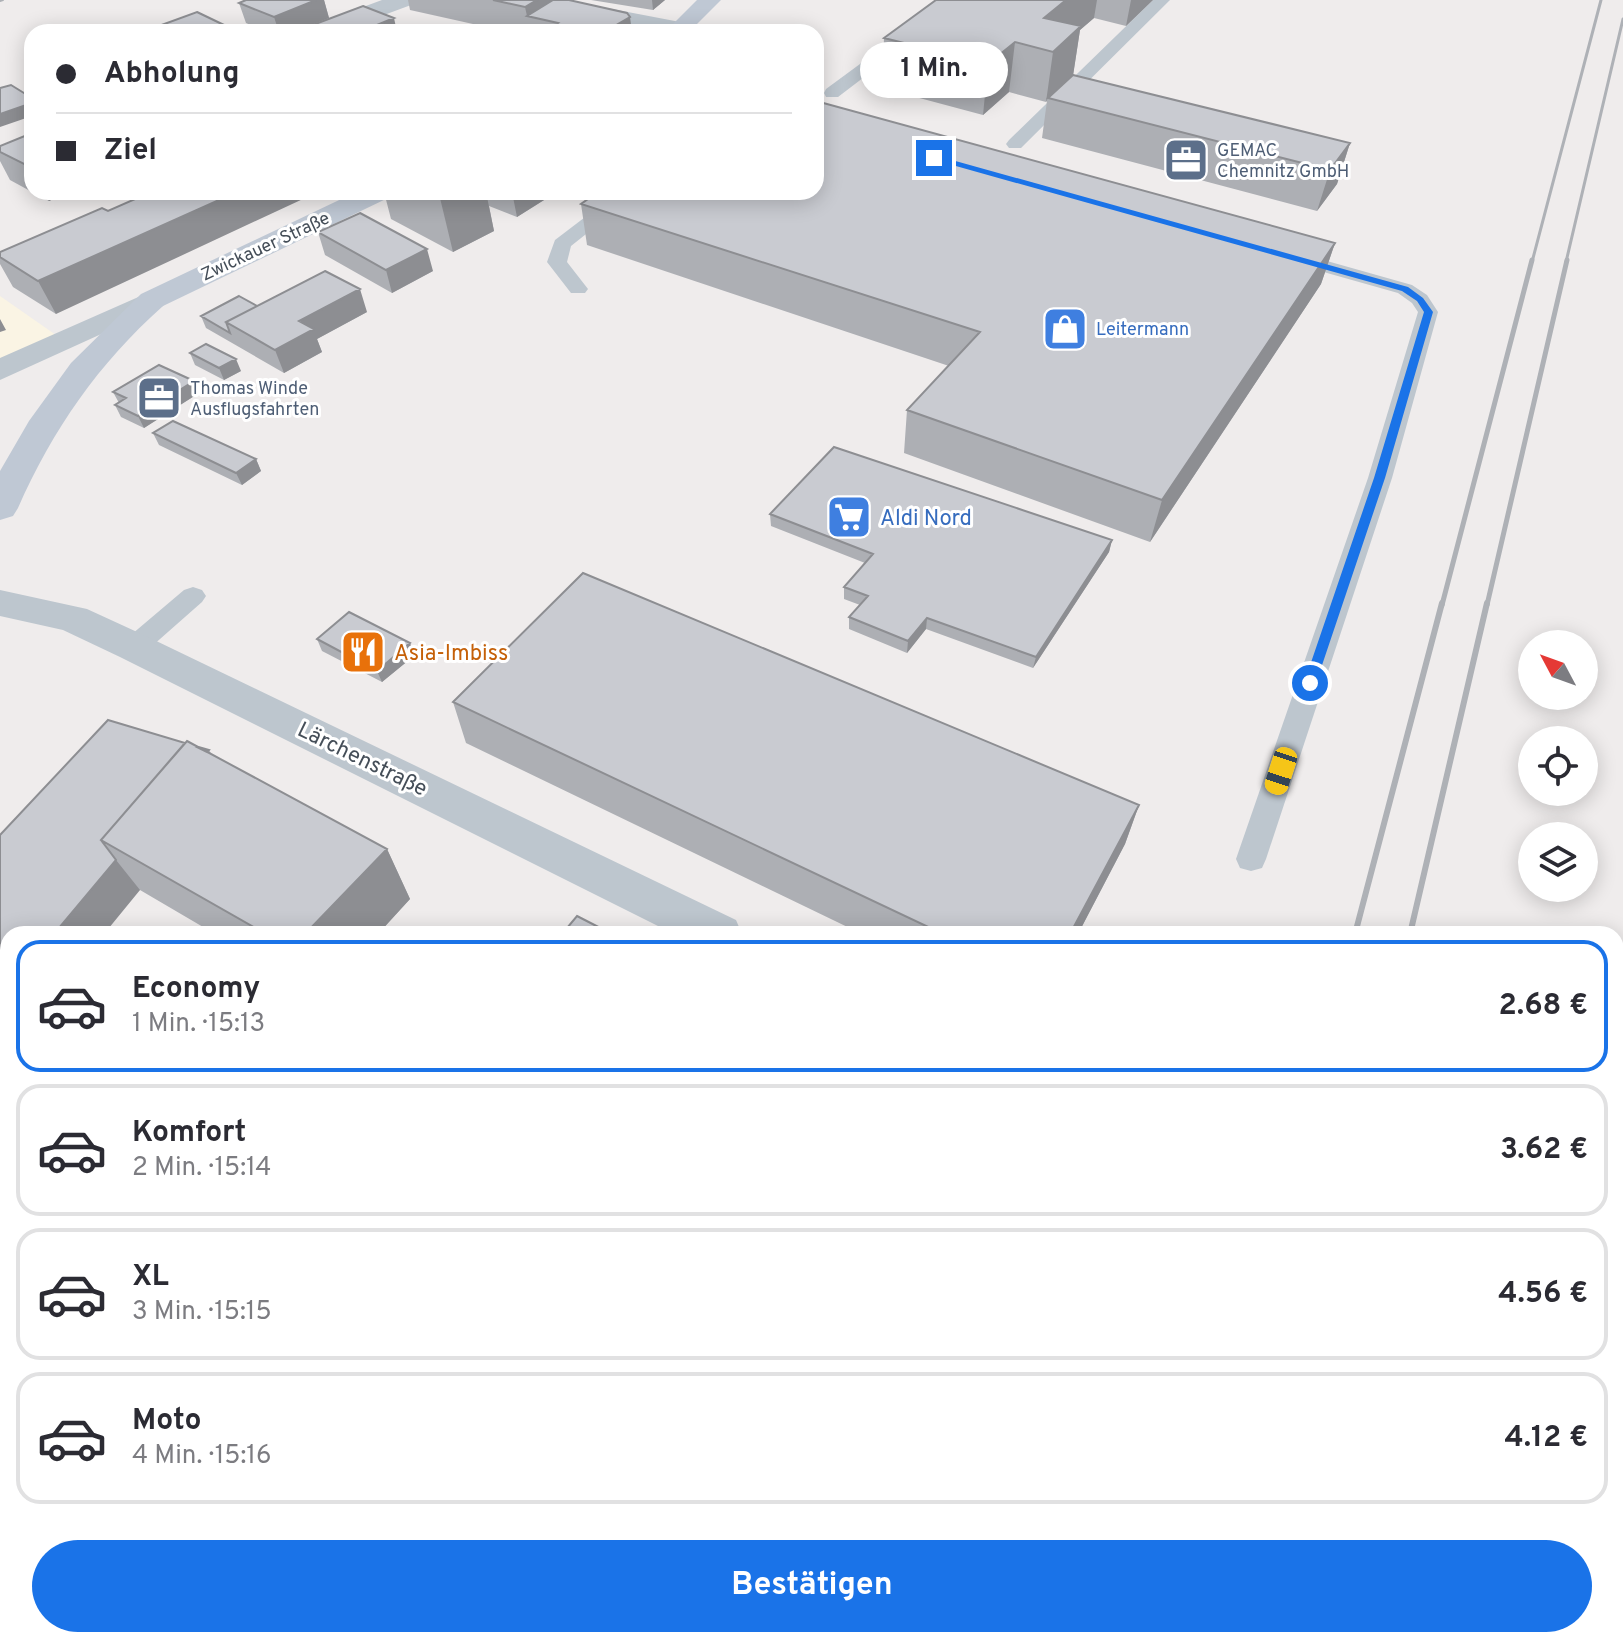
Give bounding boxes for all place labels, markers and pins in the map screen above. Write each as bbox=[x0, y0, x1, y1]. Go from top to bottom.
office icon: GEMAC Chemnitz GmbH bbox=[1162, 136, 1210, 184]
place label: GEMAC Chemnitz GmbH bbox=[1217, 140, 1349, 184]
shop icon: Leitermann bbox=[1041, 305, 1089, 353]
place label: Leitermann bbox=[1096, 319, 1189, 342]
office icon: Thomas Winde Ausflugsfahrten bbox=[135, 374, 183, 422]
place label: Thomas Winde Ausflugsfahrten bbox=[190, 378, 319, 422]
supermarket icon: Aldi Nord bbox=[825, 493, 873, 541]
place label: Aldi Nord bbox=[880, 506, 972, 533]
restaurant icon: Asia-Imbiss bbox=[339, 628, 387, 676]
place label: Asia-Imbiss bbox=[394, 641, 508, 668]

